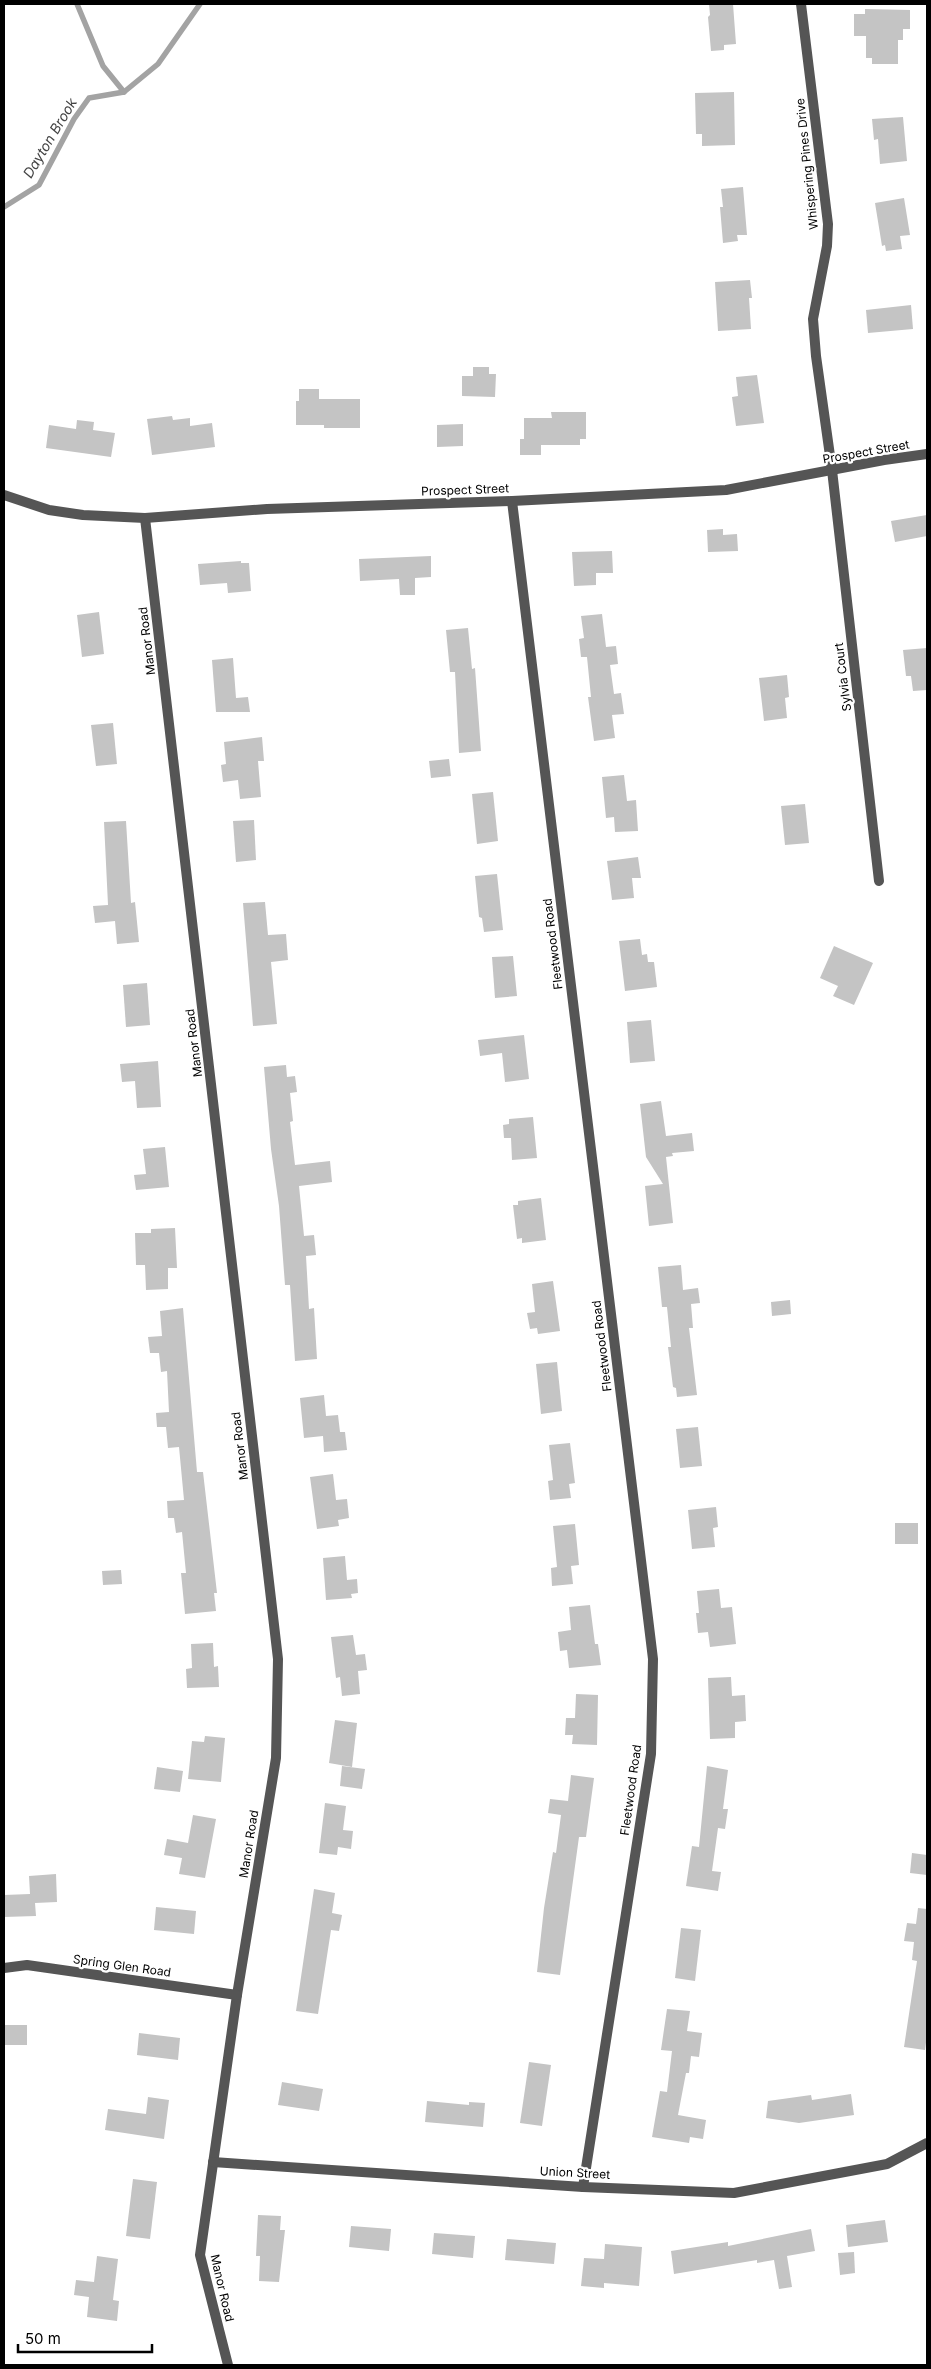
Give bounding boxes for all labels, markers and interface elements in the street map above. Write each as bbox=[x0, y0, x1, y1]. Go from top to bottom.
water label: Dayton Brook bbox=[19, 94, 80, 181]
street label: Whispering Pines Drive bbox=[792, 98, 821, 231]
street label: Prospect Street bbox=[821, 436, 911, 467]
street label: Prospect Street bbox=[421, 480, 509, 499]
street label: Manor Road bbox=[135, 606, 158, 676]
street label: Sylvia Court bbox=[831, 642, 854, 712]
street label: Fleetwood Road bbox=[539, 898, 566, 991]
street label: Manor Road bbox=[182, 1008, 205, 1078]
street label: Fleetwood Road bbox=[588, 1300, 615, 1393]
street label: Manor Road bbox=[228, 1411, 251, 1481]
street label: Fleetwood Road bbox=[617, 1743, 644, 1836]
street label: Manor Road bbox=[236, 1809, 261, 1879]
street label: Spring Glen Road bbox=[72, 1951, 172, 1980]
street label: Union Street bbox=[539, 2163, 611, 2182]
street label: Manor Road bbox=[207, 2253, 238, 2323]
scale bar bbox=[18, 2322, 151, 2354]
text: 50 m bbox=[25, 2329, 61, 2348]

